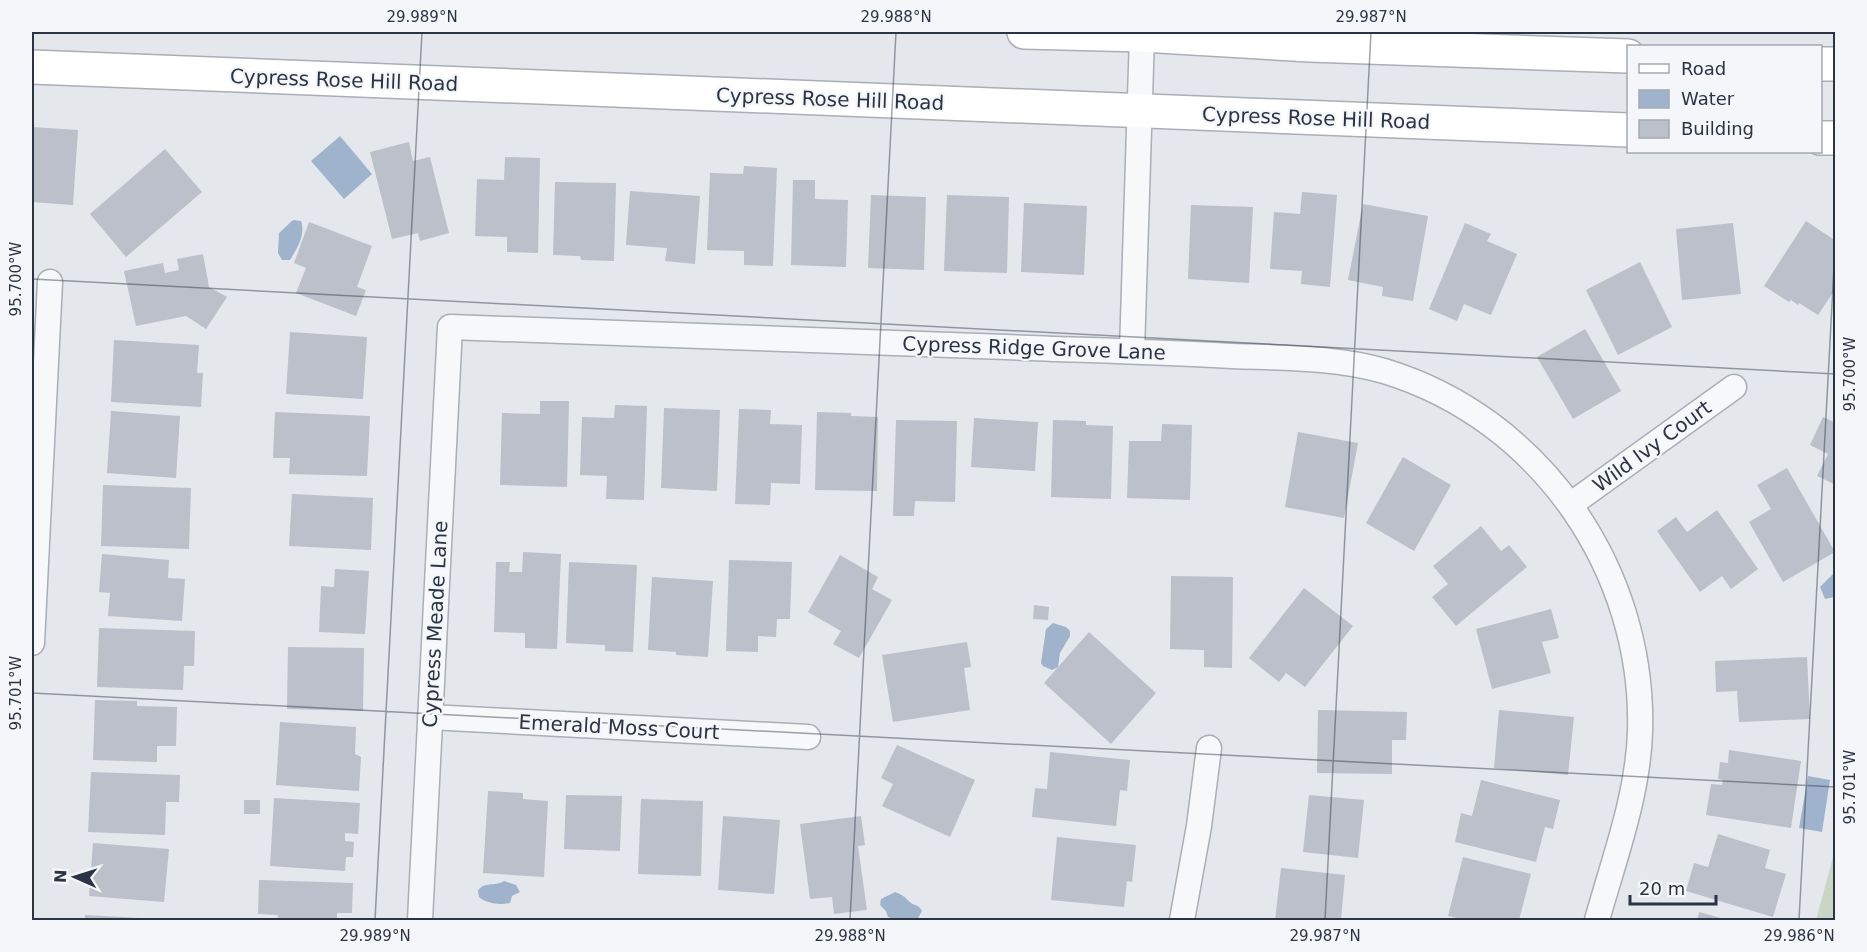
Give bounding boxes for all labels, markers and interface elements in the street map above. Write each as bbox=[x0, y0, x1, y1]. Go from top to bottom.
text: 29.989°N bbox=[386, 8, 458, 26]
text: 29.988°N bbox=[860, 8, 932, 26]
text: 29.987°N bbox=[1335, 8, 1407, 26]
legend bbox=[1627, 45, 1822, 153]
text: Road bbox=[1681, 58, 1726, 79]
street label: Cypress Rose Hill Road bbox=[229, 64, 459, 96]
street label: Cypress Rose Hill Road bbox=[715, 83, 945, 115]
text: Water bbox=[1681, 88, 1735, 109]
street label: Cypress Rose Hill Road bbox=[1201, 102, 1431, 134]
text: Building bbox=[1681, 118, 1754, 139]
text: 95.700°W bbox=[7, 241, 25, 316]
street label: Cypress Ridge Grove Lane bbox=[902, 331, 1166, 365]
text: 95.700°W bbox=[1841, 336, 1859, 411]
street label: Wild Ivy Court bbox=[1588, 395, 1716, 497]
street label: Cypress Meade Lane bbox=[418, 520, 452, 728]
text: 95.701°W bbox=[7, 655, 25, 730]
street label: Emerald Moss Court bbox=[518, 710, 720, 744]
text: 95.701°W bbox=[1841, 749, 1859, 824]
north arrow bbox=[45, 847, 105, 907]
scale bar bbox=[1630, 868, 1716, 906]
text: N bbox=[51, 869, 70, 883]
text: 20 m bbox=[1639, 878, 1685, 899]
text: 29.989°N bbox=[339, 927, 411, 945]
text: 29.988°N bbox=[814, 927, 886, 945]
text: 29.987°N bbox=[1289, 927, 1361, 945]
text: 29.986°N bbox=[1763, 927, 1835, 945]

